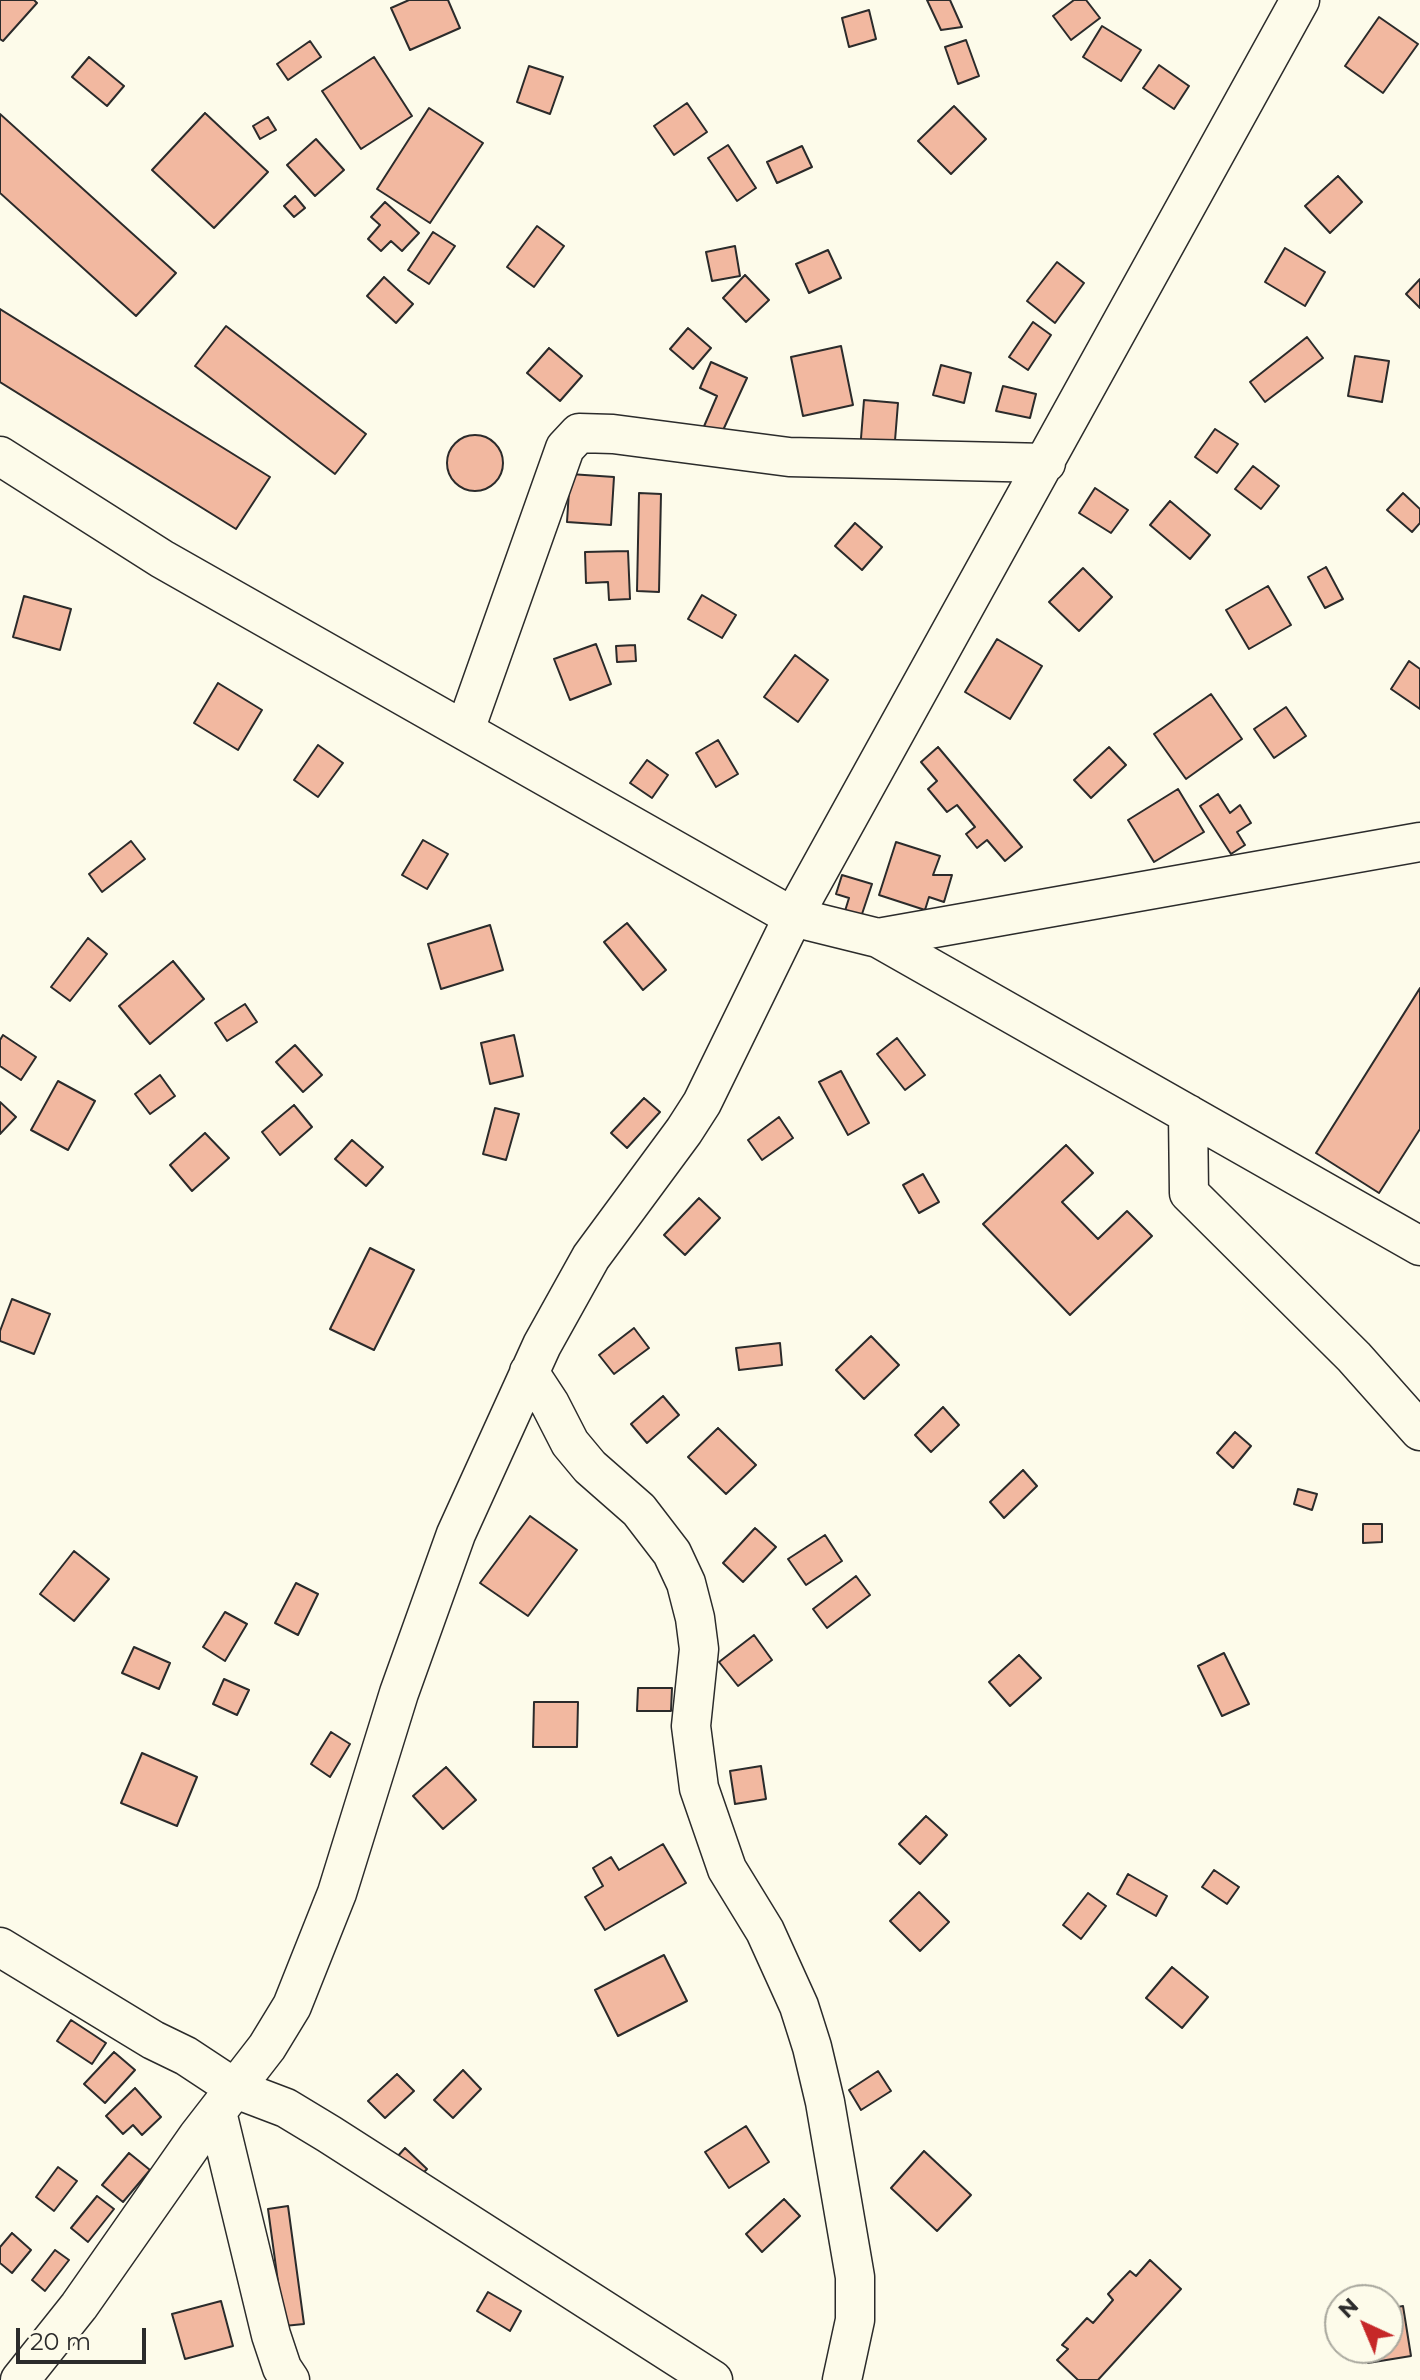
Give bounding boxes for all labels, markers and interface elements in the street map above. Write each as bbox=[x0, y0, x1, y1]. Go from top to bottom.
north arrow bbox=[1324, 2284, 1404, 2364]
text: N bbox=[1333, 2292, 1364, 2324]
scale bar bbox=[20, 2312, 150, 2362]
text: 20 m bbox=[30, 2327, 91, 2356]

